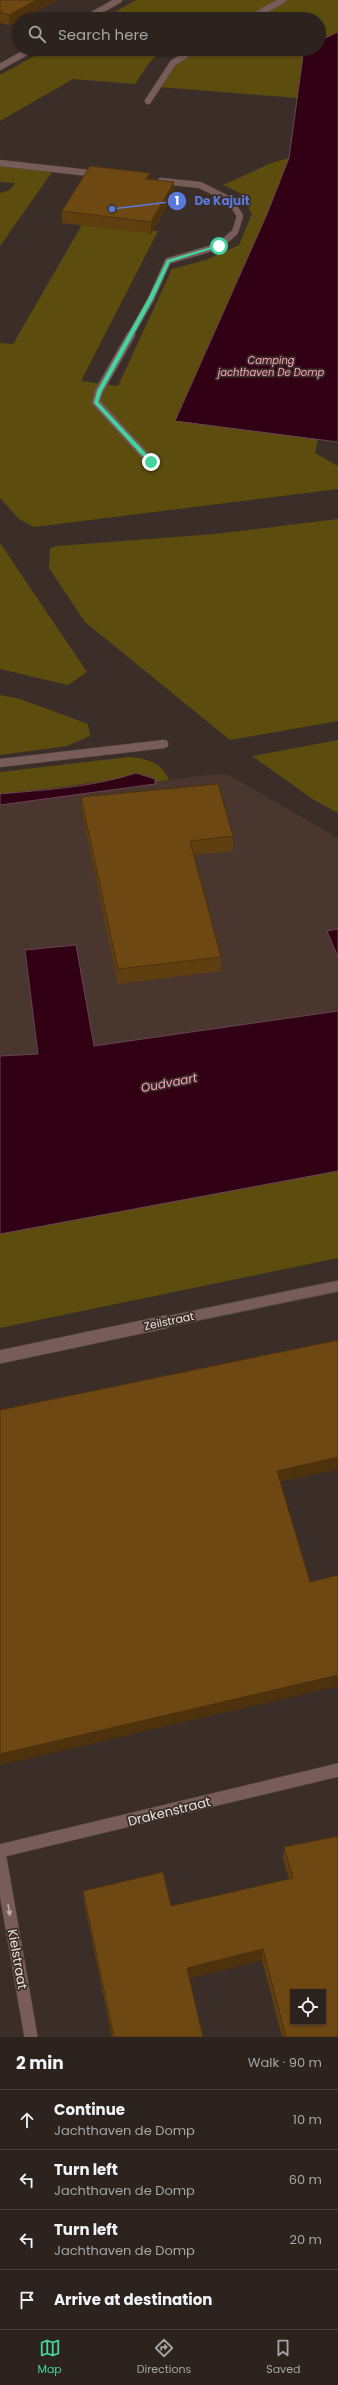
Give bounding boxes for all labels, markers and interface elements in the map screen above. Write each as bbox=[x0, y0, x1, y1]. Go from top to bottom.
search box bbox=[12, 12, 326, 56]
icon: search bbox=[26, 23, 48, 45]
text: Search here bbox=[58, 24, 148, 45]
callout: De Kajuit bbox=[167, 189, 258, 213]
text: 1 bbox=[175, 192, 179, 209]
text: De Kajuit bbox=[194, 192, 250, 209]
route start bbox=[210, 237, 228, 255]
water label: Camping jachthaven De Domp bbox=[216, 353, 324, 380]
route end bbox=[142, 453, 160, 471]
water label: Oudvaart bbox=[139, 1069, 199, 1096]
street label: Zeilstraat bbox=[142, 1308, 196, 1334]
street label: Drakenstraat bbox=[126, 1792, 213, 1831]
one-way arrow bbox=[6, 1904, 12, 1917]
street label: Kielstraat bbox=[3, 1927, 32, 1991]
map controls bbox=[290, 1989, 326, 2025]
button: locate bbox=[290, 1989, 326, 2025]
text: 2 min bbox=[16, 2051, 64, 2075]
text: Walk · 90 m bbox=[248, 2053, 322, 2072]
text: Continue bbox=[54, 2099, 125, 2120]
icon: ahead bbox=[16, 2109, 38, 2131]
text: 10 m bbox=[293, 2110, 322, 2129]
text: Jachthaven de Domp bbox=[54, 2121, 195, 2140]
text: Turn left bbox=[54, 2159, 118, 2180]
icon: left bbox=[16, 2169, 38, 2191]
text: 60 m bbox=[289, 2170, 322, 2189]
text: Jachthaven de Domp bbox=[54, 2181, 195, 2200]
text: Turn left bbox=[54, 2219, 118, 2240]
icon: left bbox=[16, 2229, 38, 2251]
text: 20 m bbox=[289, 2230, 322, 2249]
text: Jachthaven de Domp bbox=[54, 2241, 195, 2260]
icon: arrive bbox=[16, 2289, 38, 2311]
text: Arrive at destination bbox=[54, 2289, 212, 2310]
tab: Map bbox=[37, 2337, 62, 2378]
tab: Directions bbox=[137, 2337, 191, 2378]
tab: Saved bbox=[266, 2337, 301, 2378]

